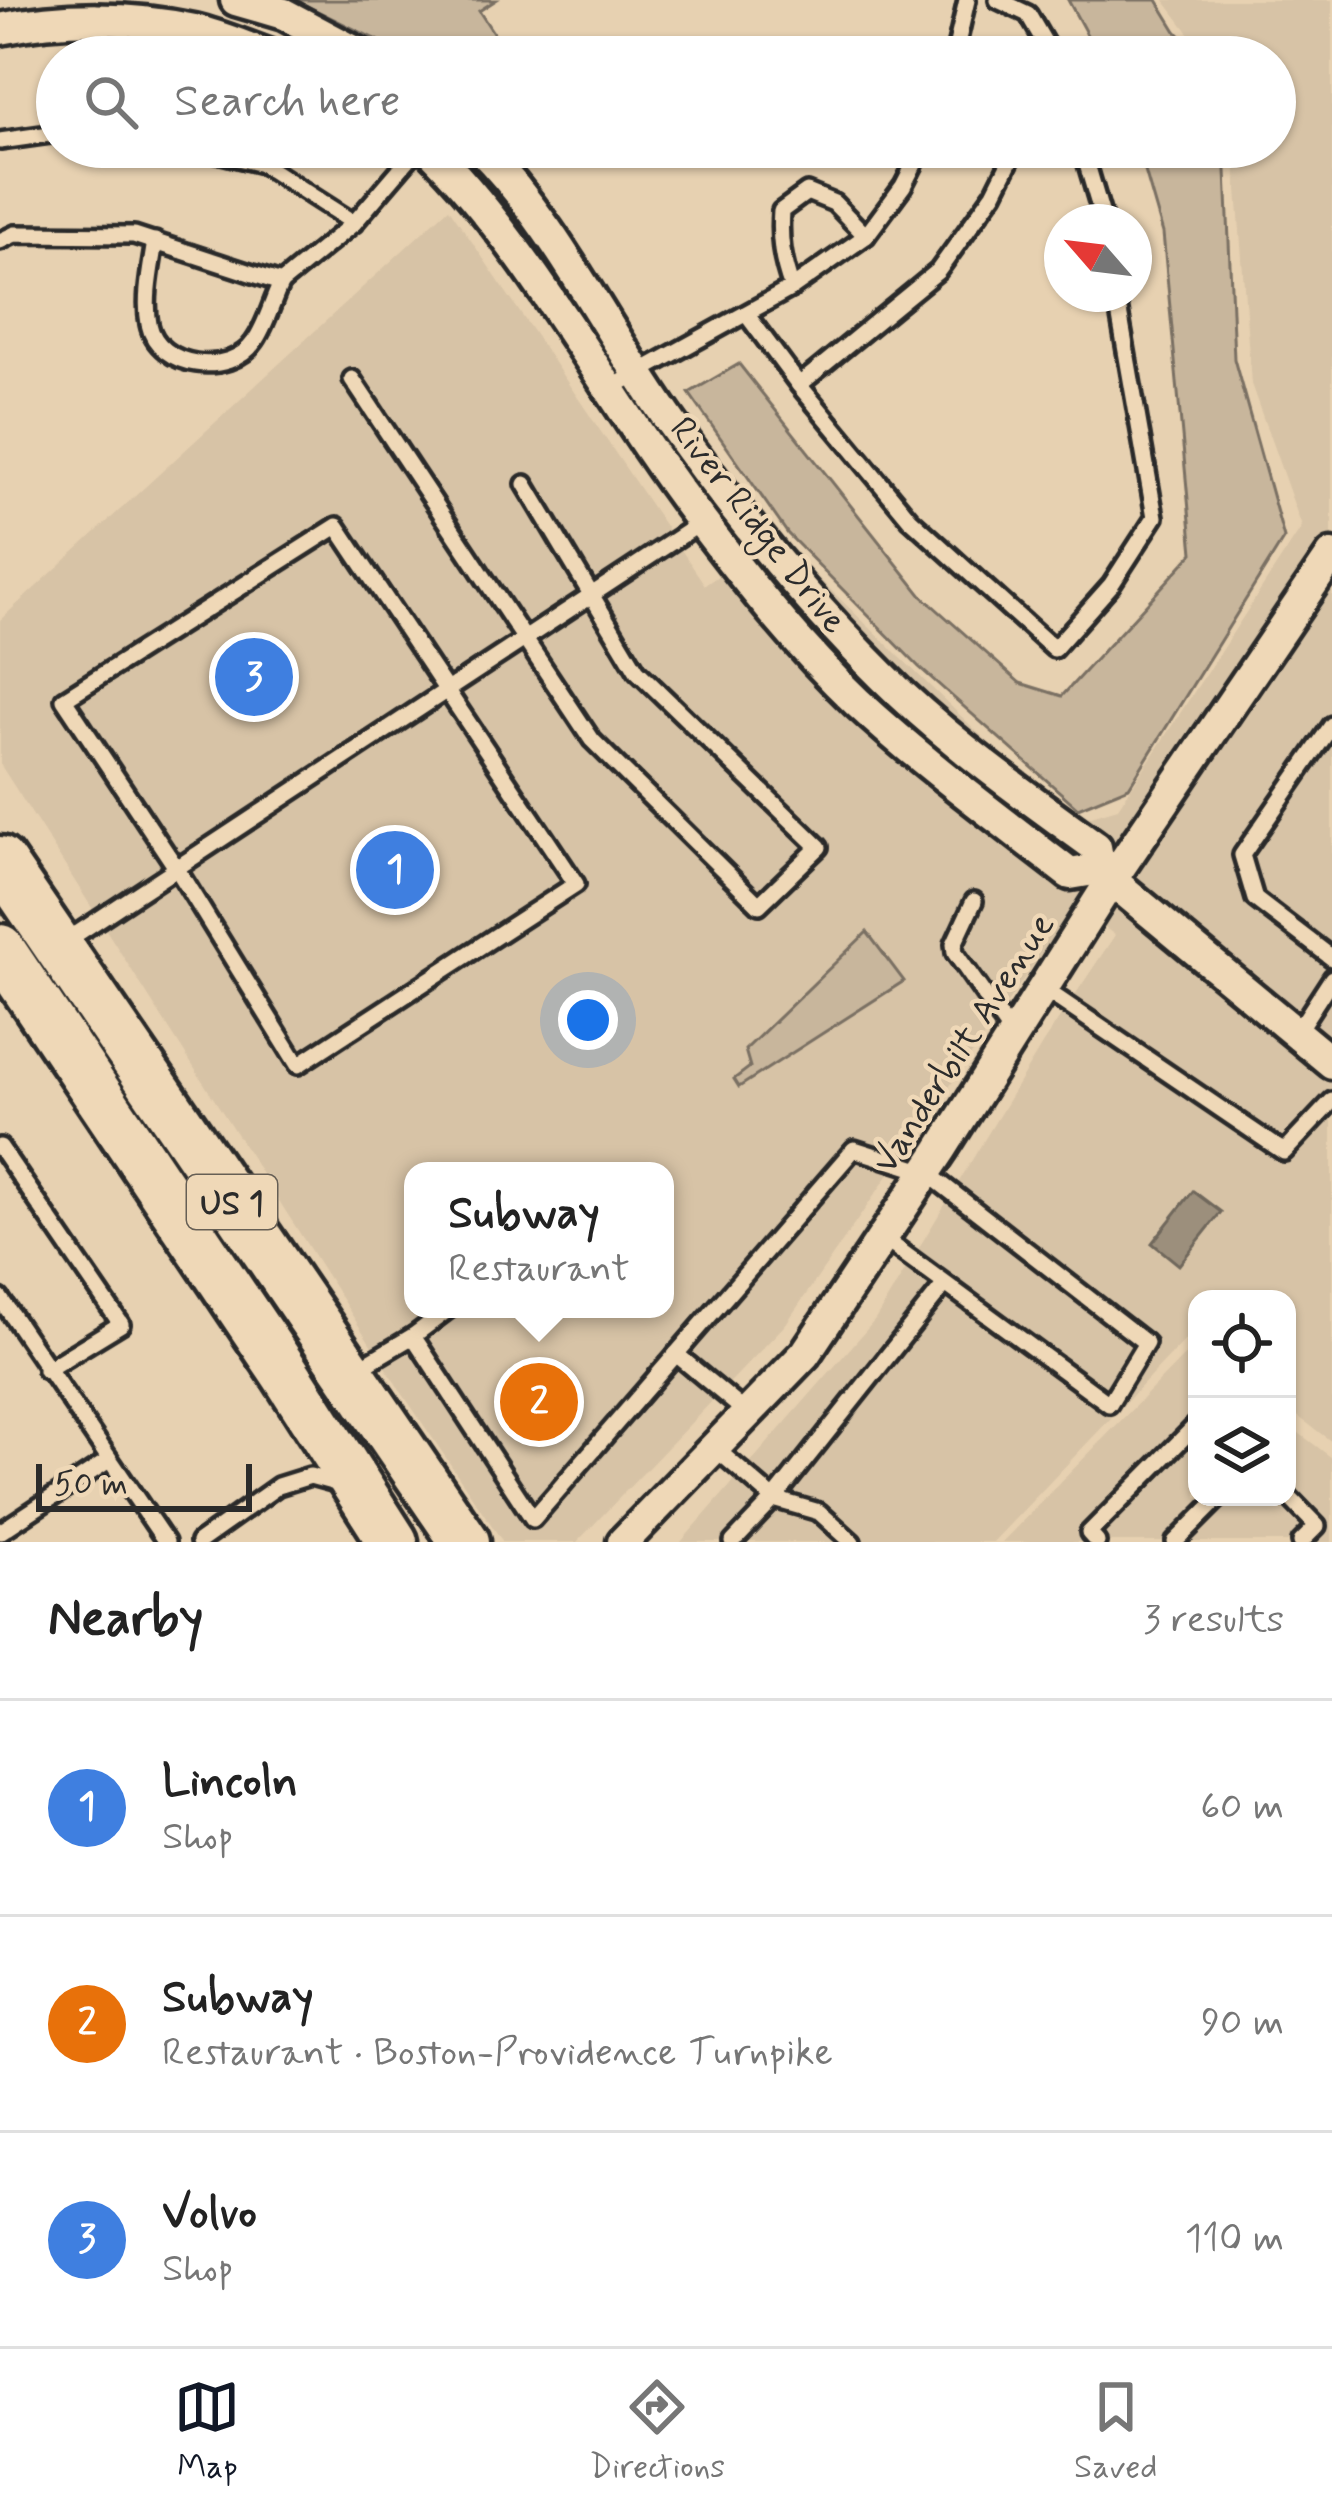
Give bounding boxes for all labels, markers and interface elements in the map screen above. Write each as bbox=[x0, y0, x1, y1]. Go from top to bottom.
search box bbox=[36, 36, 1296, 168]
icon: search bbox=[78, 69, 144, 135]
text: Search here bbox=[174, 73, 401, 132]
north arrow bbox=[1044, 204, 1152, 312]
street label: River Ridge Drive bbox=[656, 408, 857, 645]
pin: 3 bbox=[215, 632, 293, 722]
pin: 1 bbox=[356, 825, 434, 915]
street label: Vanderbilt Avenue bbox=[863, 905, 1067, 1183]
your location bbox=[558, 990, 618, 1050]
popup bbox=[404, 1162, 674, 1318]
road number: US 1 bbox=[187, 1175, 277, 1229]
text: Subway bbox=[448, 1185, 600, 1244]
text: Restaurant bbox=[448, 1244, 630, 1295]
map controls bbox=[1188, 1290, 1296, 1506]
button: locate bbox=[1188, 1290, 1296, 1398]
pin: 2 bbox=[500, 1357, 578, 1447]
button: layers bbox=[1188, 1398, 1296, 1506]
scale bar bbox=[36, 1458, 252, 1511]
text: 50 m bbox=[54, 1463, 128, 1507]
text: Nearby bbox=[48, 1587, 203, 1653]
text: 3 results bbox=[1143, 1595, 1284, 1646]
text: Lincoln bbox=[162, 1753, 298, 1812]
text: 1 bbox=[78, 1782, 96, 1833]
text: 60 m bbox=[1200, 1782, 1284, 1833]
text: Shop bbox=[162, 1812, 234, 1863]
text: Subway bbox=[162, 1969, 314, 2028]
text: 2 bbox=[77, 1998, 97, 2049]
text: 90 m bbox=[1201, 1998, 1284, 2049]
text: Restaurant · Boston-Providence Turnpike bbox=[162, 2028, 833, 2079]
text: Volvo bbox=[162, 2185, 257, 2244]
text: 3 bbox=[78, 2214, 96, 2265]
text: 110 m bbox=[1185, 2214, 1284, 2265]
text: Shop bbox=[162, 2244, 234, 2295]
tab: Map bbox=[174, 2374, 240, 2490]
tab: Directions bbox=[589, 2374, 725, 2490]
tab: Saved bbox=[1074, 2374, 1158, 2490]

